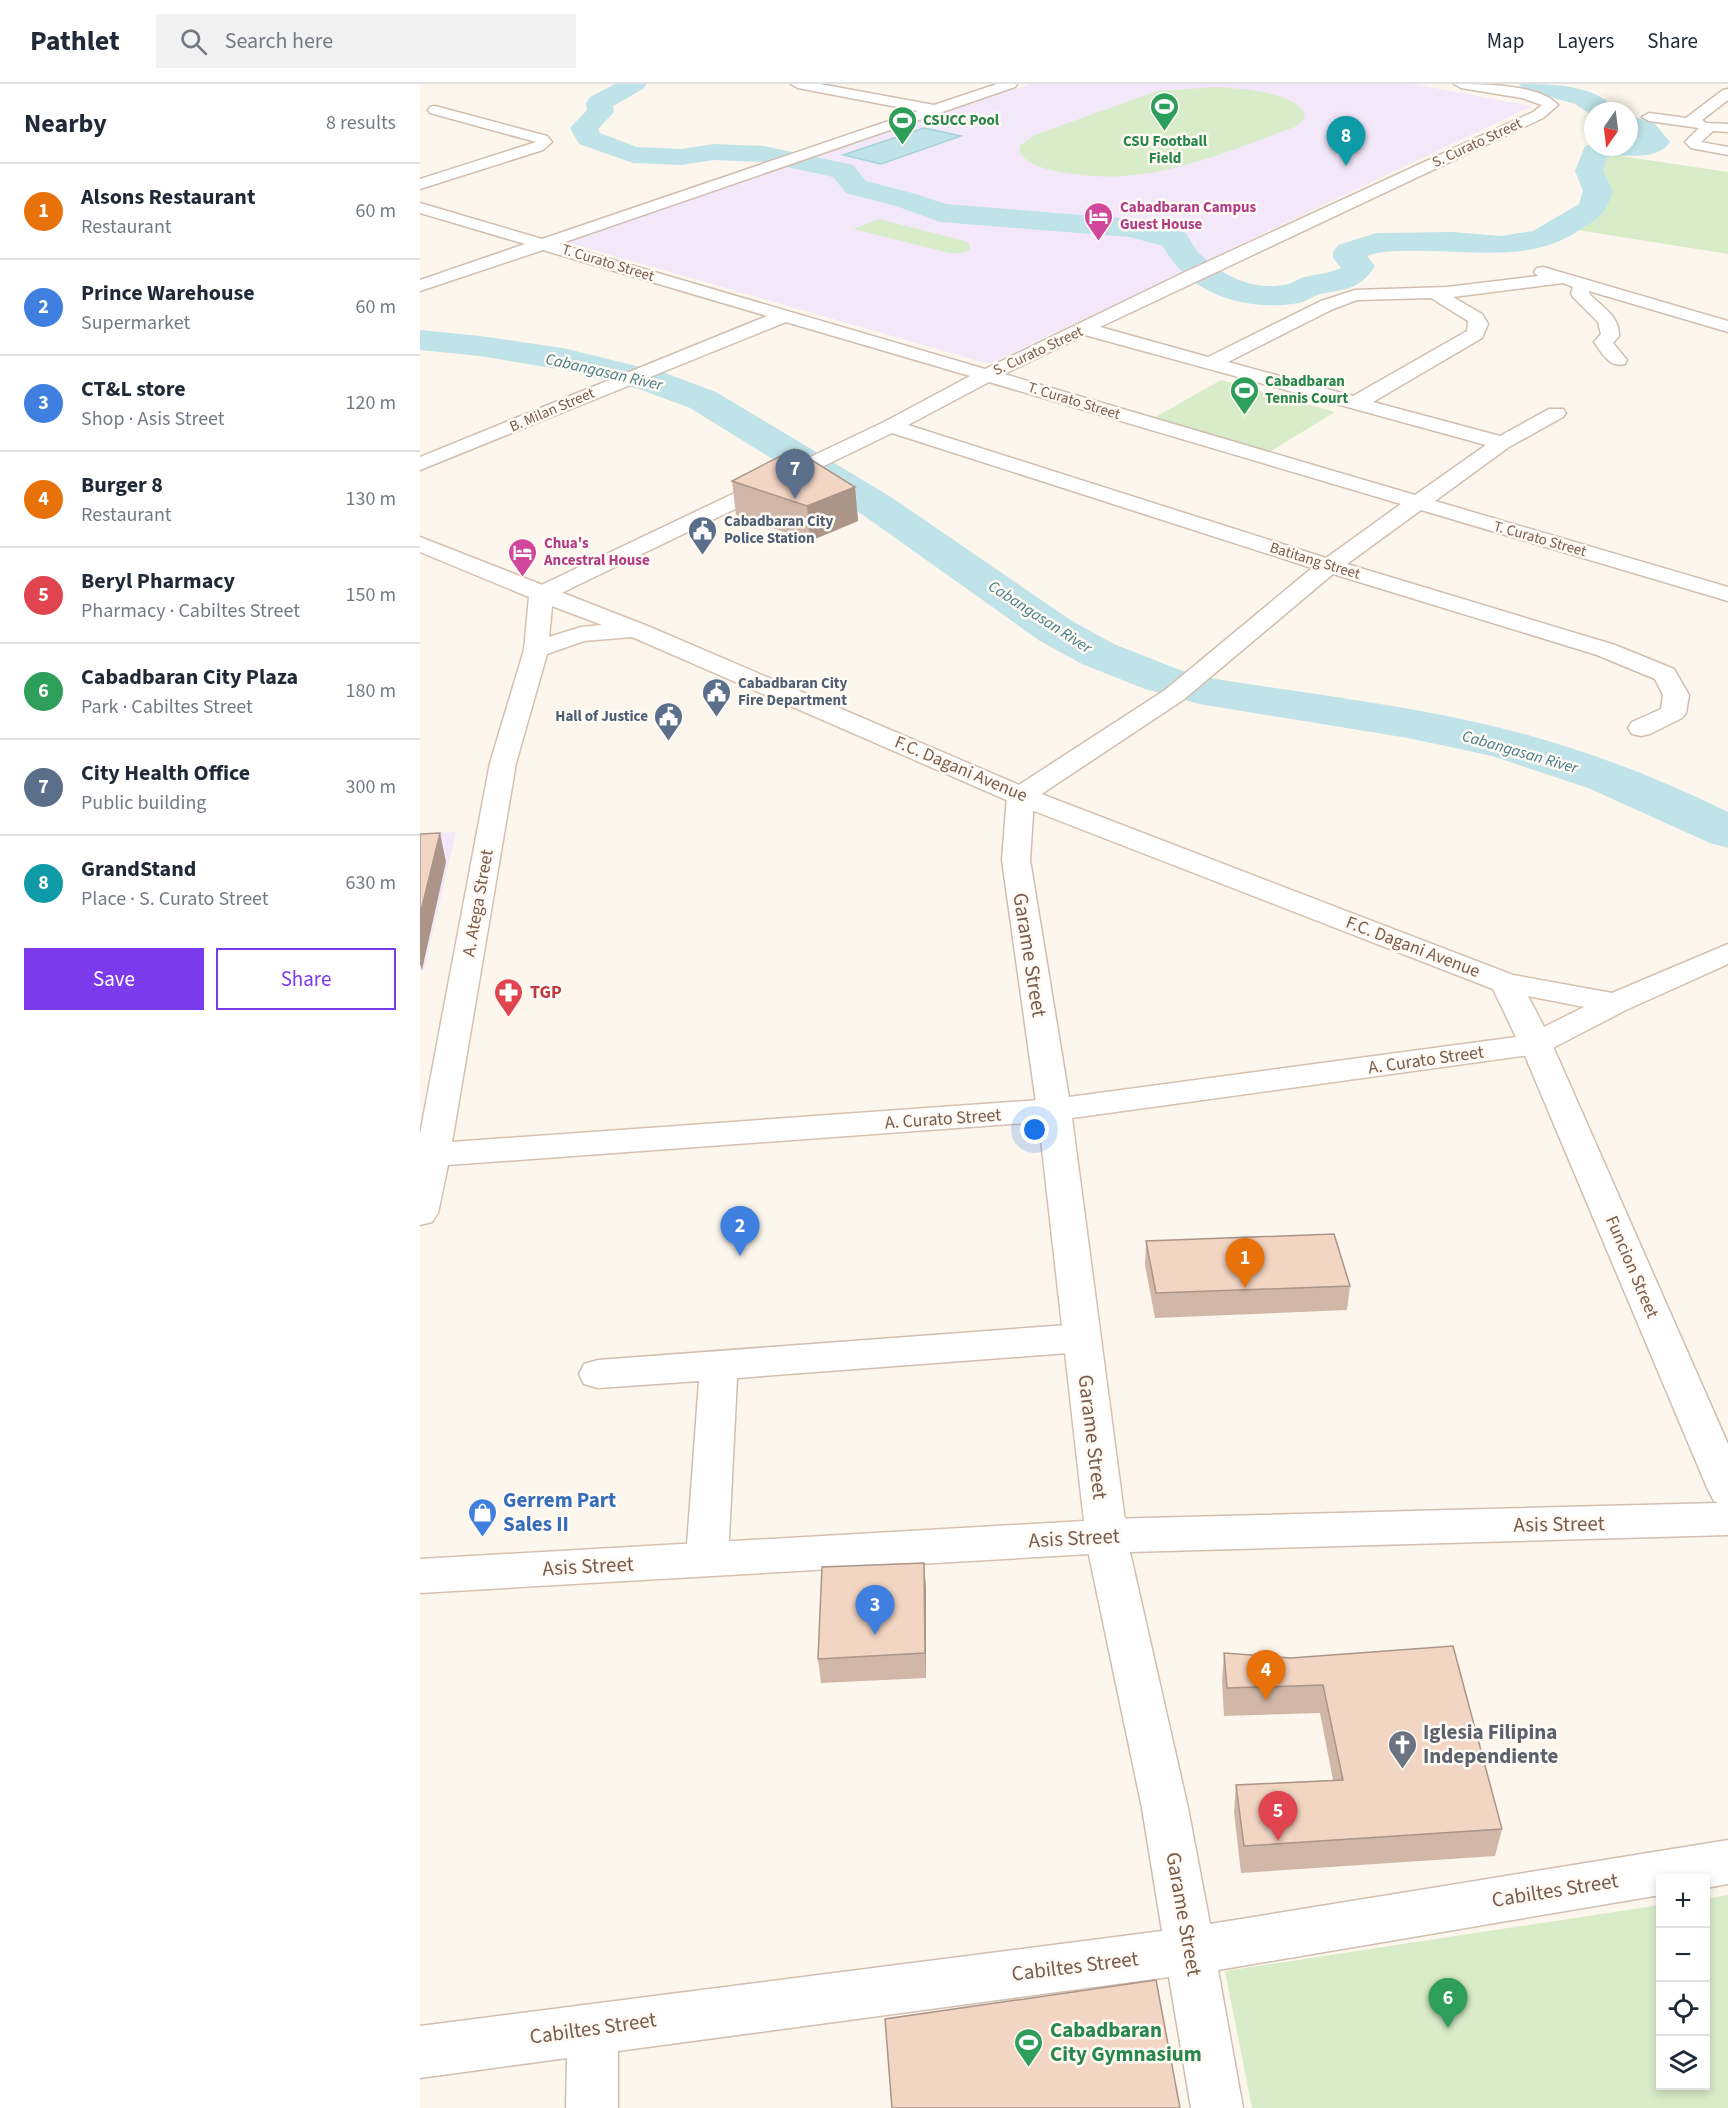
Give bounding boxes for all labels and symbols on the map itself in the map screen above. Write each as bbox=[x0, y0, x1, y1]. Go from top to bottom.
sports icon: CSU Football Field bbox=[1149, 90, 1181, 132]
north arrow bbox=[1584, 102, 1638, 156]
sports icon: CSUCC Pool bbox=[886, 104, 918, 146]
place label: CSUCC Pool bbox=[923, 110, 1000, 131]
street label: S. Curato Street bbox=[1429, 113, 1525, 173]
pin: 8 bbox=[1326, 116, 1366, 166]
place label: CSU Football Field bbox=[1123, 131, 1208, 169]
place label: Cabadbaran Campus Guest House bbox=[1120, 197, 1257, 235]
hotel icon: Cabadbaran Campus Guest House bbox=[1083, 200, 1115, 242]
street label: T. Curato Street bbox=[559, 239, 657, 287]
street label: S. Curato Street bbox=[990, 321, 1086, 381]
water label: Cabangasan River bbox=[543, 348, 666, 397]
place label: Cabadbaran Tennis Court bbox=[1265, 371, 1348, 409]
sports icon: Cabadbaran Tennis Court bbox=[1228, 374, 1260, 416]
street label: T. Curato Street bbox=[1025, 377, 1123, 425]
street label: B. Milan Street bbox=[506, 383, 598, 437]
pin: 7 bbox=[776, 450, 814, 499]
place label: Cabadbaran City Police Station bbox=[724, 511, 834, 549]
public building icon: Cabadbaran City Police Station bbox=[687, 514, 719, 556]
street label: T. Curato Street bbox=[1491, 516, 1589, 562]
place label: Chua's Ancestral House bbox=[543, 533, 650, 571]
hotel icon: Chua's Ancestral House bbox=[507, 536, 539, 578]
street label: Batitang Street bbox=[1267, 537, 1363, 585]
water label: Cabangasan River bbox=[984, 575, 1097, 660]
place label: Cabadbaran City Fire Department bbox=[738, 673, 848, 711]
public building icon: Cabadbaran City Fire Department bbox=[701, 676, 733, 718]
public building icon: Hall of Justice bbox=[653, 700, 685, 742]
place label: Hall of Justice bbox=[555, 706, 648, 727]
water label: Cabangasan River bbox=[1460, 725, 1582, 779]
street label: F.C. Dagani Avenue bbox=[891, 730, 1031, 808]
street label: A. Atega Street bbox=[456, 847, 500, 959]
street label: Garame Street bbox=[1005, 891, 1055, 1019]
street label: F.C. Dagani Avenue bbox=[1342, 910, 1484, 984]
pharmacy icon: TGP bbox=[493, 976, 525, 1018]
place label: TGP bbox=[530, 980, 562, 1005]
street label: A. Curato Street bbox=[1366, 1040, 1486, 1080]
street label: A. Curato Street bbox=[884, 1102, 1002, 1136]
your location bbox=[1020, 1115, 1049, 1144]
pin: 2 bbox=[720, 1206, 760, 1256]
street label: Funcion Street bbox=[1599, 1212, 1665, 1322]
pin: 1 bbox=[1226, 1238, 1264, 1288]
street label: Garame Street bbox=[1070, 1373, 1116, 1501]
place label: Gerrem Part Sales II bbox=[503, 1485, 616, 1539]
shop icon: Gerrem Part Sales II bbox=[466, 1496, 498, 1538]
street label: Asis Street bbox=[1513, 1508, 1605, 1540]
street label: Asis Street bbox=[1028, 1521, 1120, 1555]
street label: Asis Street bbox=[542, 1549, 634, 1583]
pin: 3 bbox=[856, 1586, 894, 1635]
pin: 4 bbox=[1246, 1650, 1286, 1700]
place label: Iglesia Filipina Independiente bbox=[1423, 1717, 1559, 1771]
church icon: Iglesia Filipina Independiente bbox=[1386, 1728, 1418, 1770]
pin: 5 bbox=[1258, 1792, 1298, 1841]
street label: Garame Street bbox=[1158, 1850, 1210, 1978]
street label: Cabiltes Street bbox=[1490, 1865, 1620, 1915]
street label: Cabiltes Street bbox=[1010, 1943, 1140, 1989]
pin: 6 bbox=[1428, 1978, 1468, 2028]
street label: Cabiltes Street bbox=[528, 2004, 658, 2052]
place label: Cabadbaran City Gymnasium bbox=[1050, 2015, 1202, 2069]
sports icon: Cabadbaran City Gymnasium bbox=[1013, 2026, 1045, 2068]

